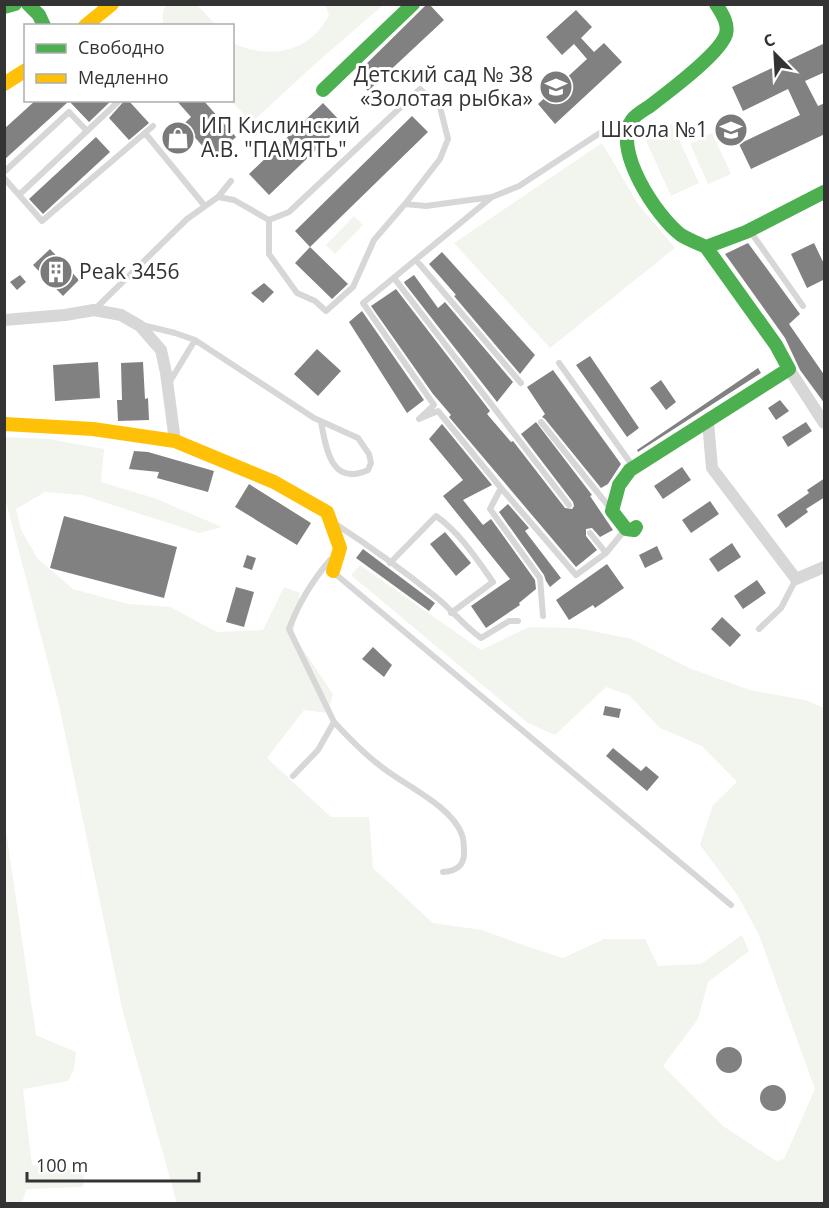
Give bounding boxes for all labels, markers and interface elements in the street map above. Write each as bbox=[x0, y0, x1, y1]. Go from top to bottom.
legend bbox=[24, 24, 234, 102]
north arrow bbox=[745, 24, 805, 84]
text: С bbox=[760, 28, 778, 52]
text: Свободно bbox=[78, 35, 165, 59]
place label: Детский сад № 38 «Золотая рыбка» bbox=[354, 60, 533, 112]
text: Медленно bbox=[78, 65, 169, 89]
school or university icon: Детский сад № 38 «Золотая рыбка» bbox=[538, 69, 574, 105]
place label: ИП Кислинский А.В. "ПАМЯТЬ" bbox=[201, 111, 360, 163]
school or university icon: Школа №1 bbox=[713, 112, 749, 148]
place label: Школа №1 bbox=[600, 115, 708, 143]
shop icon: ИП Кислинский А.В. "ПАМЯТЬ" bbox=[160, 120, 196, 156]
building icon: Peak 3456 bbox=[38, 254, 74, 290]
place label: Peak 3456 bbox=[79, 257, 180, 285]
scale bar bbox=[27, 1145, 200, 1183]
text: 100 m bbox=[36, 1153, 88, 1177]

